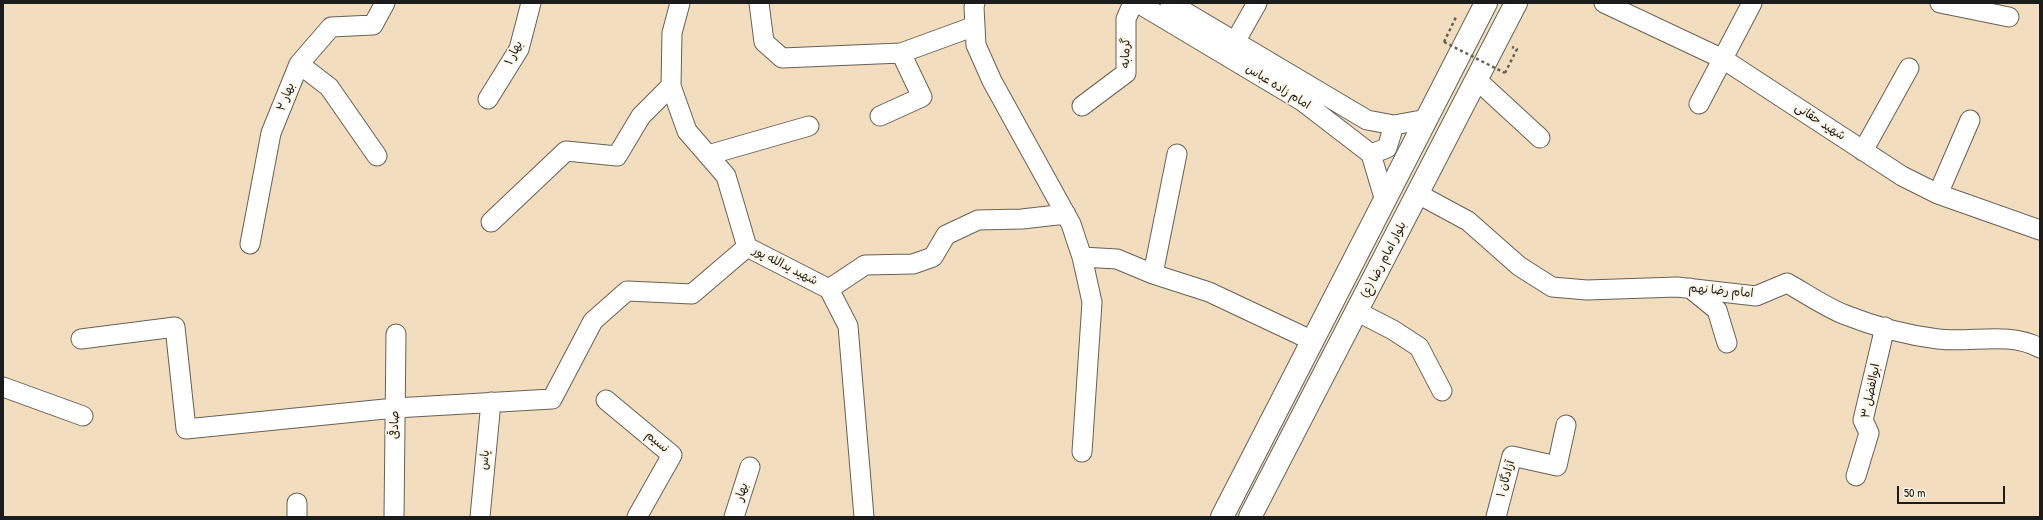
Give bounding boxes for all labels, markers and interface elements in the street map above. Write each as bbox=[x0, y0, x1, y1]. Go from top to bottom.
street label: بهار ۱ bbox=[502, 38, 526, 68]
street label: گرمابه bbox=[1119, 38, 1133, 68]
street label: امام زاده عباس bbox=[1243, 61, 1313, 113]
street label: بهار ۲ bbox=[274, 81, 298, 113]
street label: شهید حقانی bbox=[1792, 100, 1848, 144]
street label: بلوار امام رضا (ع) bbox=[1358, 219, 1410, 301]
street label: شهید یدالله پور bbox=[750, 243, 820, 289]
street label: امام رضا نهم bbox=[1688, 281, 1754, 301]
street label: ابوالفضل ۳ bbox=[1859, 362, 1883, 420]
street label: صادقی bbox=[388, 411, 402, 439]
street label: نسیم bbox=[642, 428, 672, 456]
street label: یاس bbox=[477, 449, 493, 471]
street label: آزادگان ۱ bbox=[1494, 459, 1518, 499]
scale bar bbox=[1899, 478, 2007, 504]
street label: بهار bbox=[732, 481, 752, 503]
text: 50 m bbox=[1904, 484, 1925, 501]

